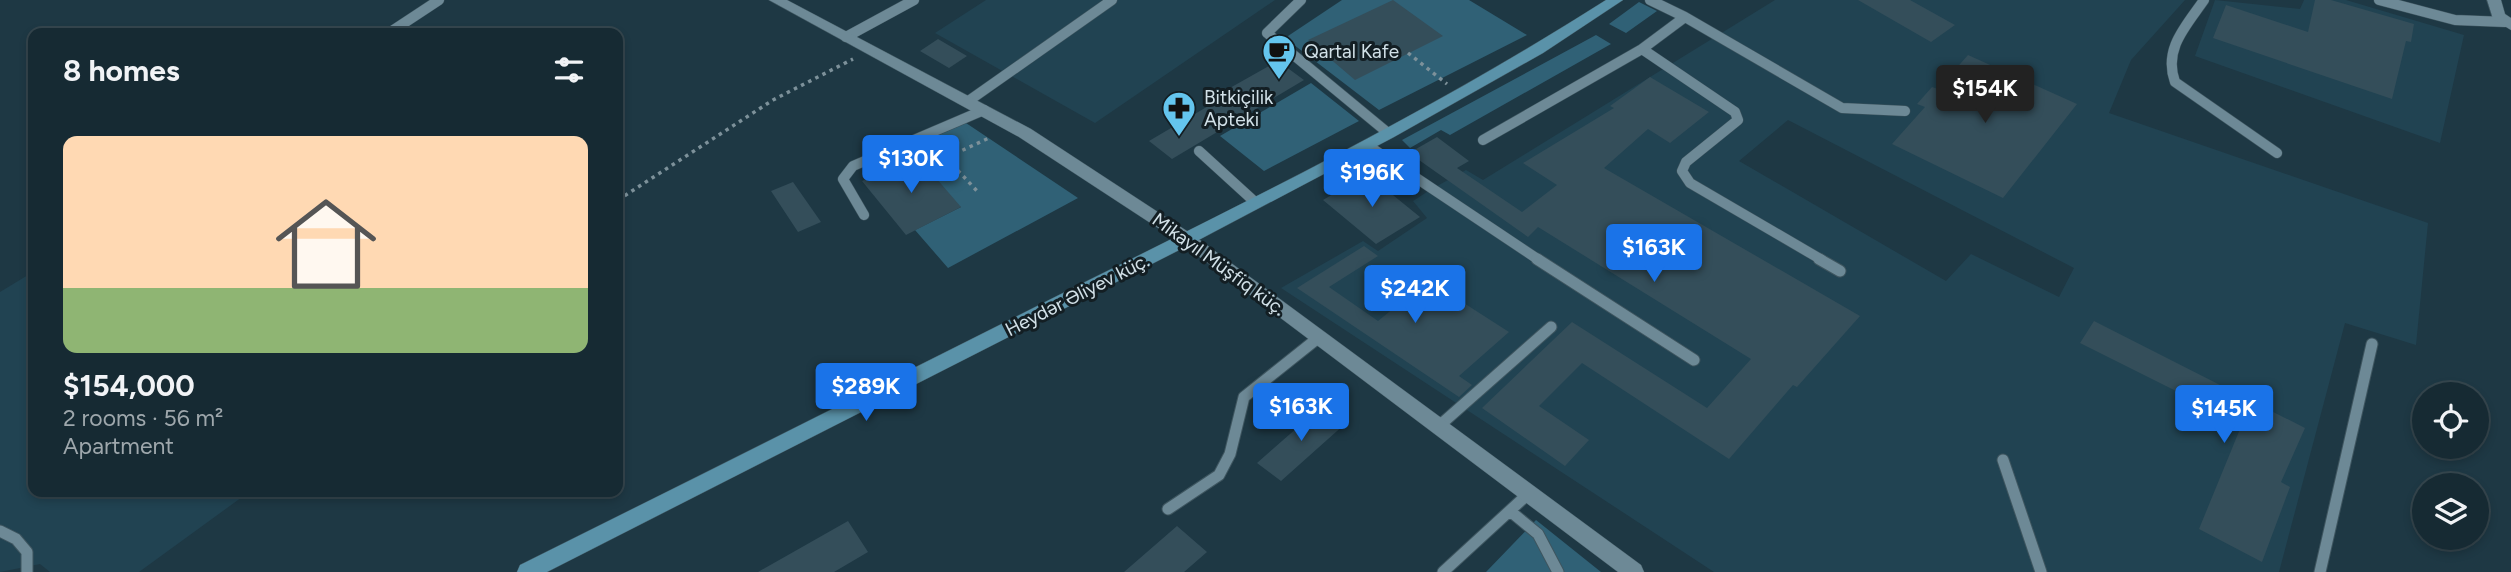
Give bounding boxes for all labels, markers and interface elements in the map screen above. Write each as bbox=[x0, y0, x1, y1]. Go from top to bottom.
cafe icon: Qartal Kafe bbox=[1260, 32, 1298, 81]
place label: Qartal Kafe bbox=[1304, 40, 1399, 63]
icon: filters bbox=[550, 51, 588, 89]
text: 8 homes bbox=[63, 52, 180, 89]
pin: $154K bbox=[1936, 66, 2034, 125]
text: $154K bbox=[1952, 74, 2018, 102]
place label: Bitkiçilik Apteki bbox=[1204, 86, 1274, 131]
pharmacy icon: Bitkiçilik Apteki bbox=[1160, 89, 1198, 138]
pin: $130K bbox=[862, 136, 960, 195]
text: $130K bbox=[878, 144, 944, 172]
pin: $196K bbox=[1323, 150, 1421, 209]
text: $196K bbox=[1340, 158, 1404, 186]
icon: home bbox=[263, 181, 389, 307]
street label: Mikayıl Müşfiq küç. bbox=[1148, 208, 1290, 320]
pin: $163K bbox=[1605, 224, 1703, 284]
text: $163K bbox=[1622, 233, 1686, 261]
street label: Heydər Əliyev küç. bbox=[1001, 249, 1153, 341]
pin: $242K bbox=[1366, 266, 1464, 325]
text: $242K bbox=[1380, 274, 1450, 302]
pin: $289K bbox=[817, 364, 915, 423]
text: $154,000 bbox=[63, 367, 195, 404]
text: $289K bbox=[832, 372, 900, 400]
map controls bbox=[2412, 382, 2489, 550]
button: locate bbox=[2412, 382, 2489, 459]
pin: $163K bbox=[1252, 384, 1350, 443]
pin: $145K bbox=[2175, 386, 2273, 445]
text: $163K bbox=[1269, 392, 1333, 420]
text: $145K bbox=[2191, 394, 2257, 422]
text: 2 rooms · 56 m² bbox=[63, 404, 223, 432]
text: Apartment bbox=[63, 432, 174, 460]
button: layers bbox=[2412, 473, 2489, 550]

